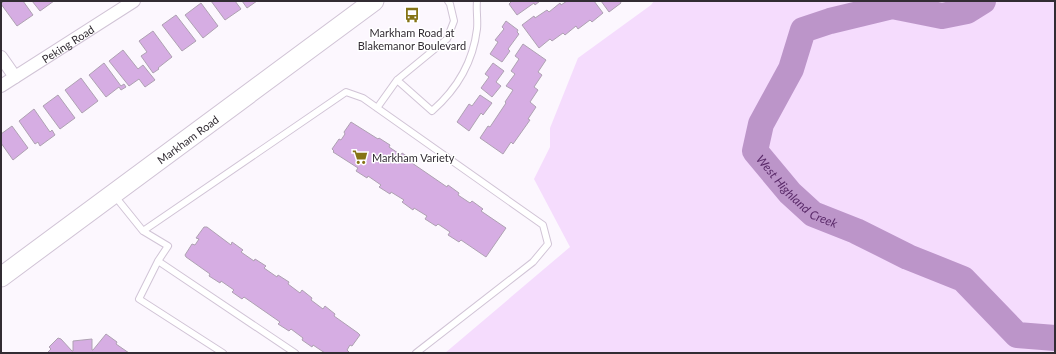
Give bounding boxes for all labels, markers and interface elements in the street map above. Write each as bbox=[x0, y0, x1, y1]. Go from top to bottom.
bus stop icon: Markham Road at Blakemanor Boulevard bbox=[403, 6, 421, 24]
street label: Peking Road bbox=[39, 22, 96, 65]
place label: Markham Road at Blakemanor Boulevard bbox=[358, 26, 466, 52]
street label: Markham Road bbox=[154, 112, 221, 166]
supermarket icon: Markham Variety bbox=[351, 148, 369, 166]
place label: Markham Variety bbox=[372, 151, 455, 164]
water label: West Highland Creek bbox=[754, 152, 840, 231]

